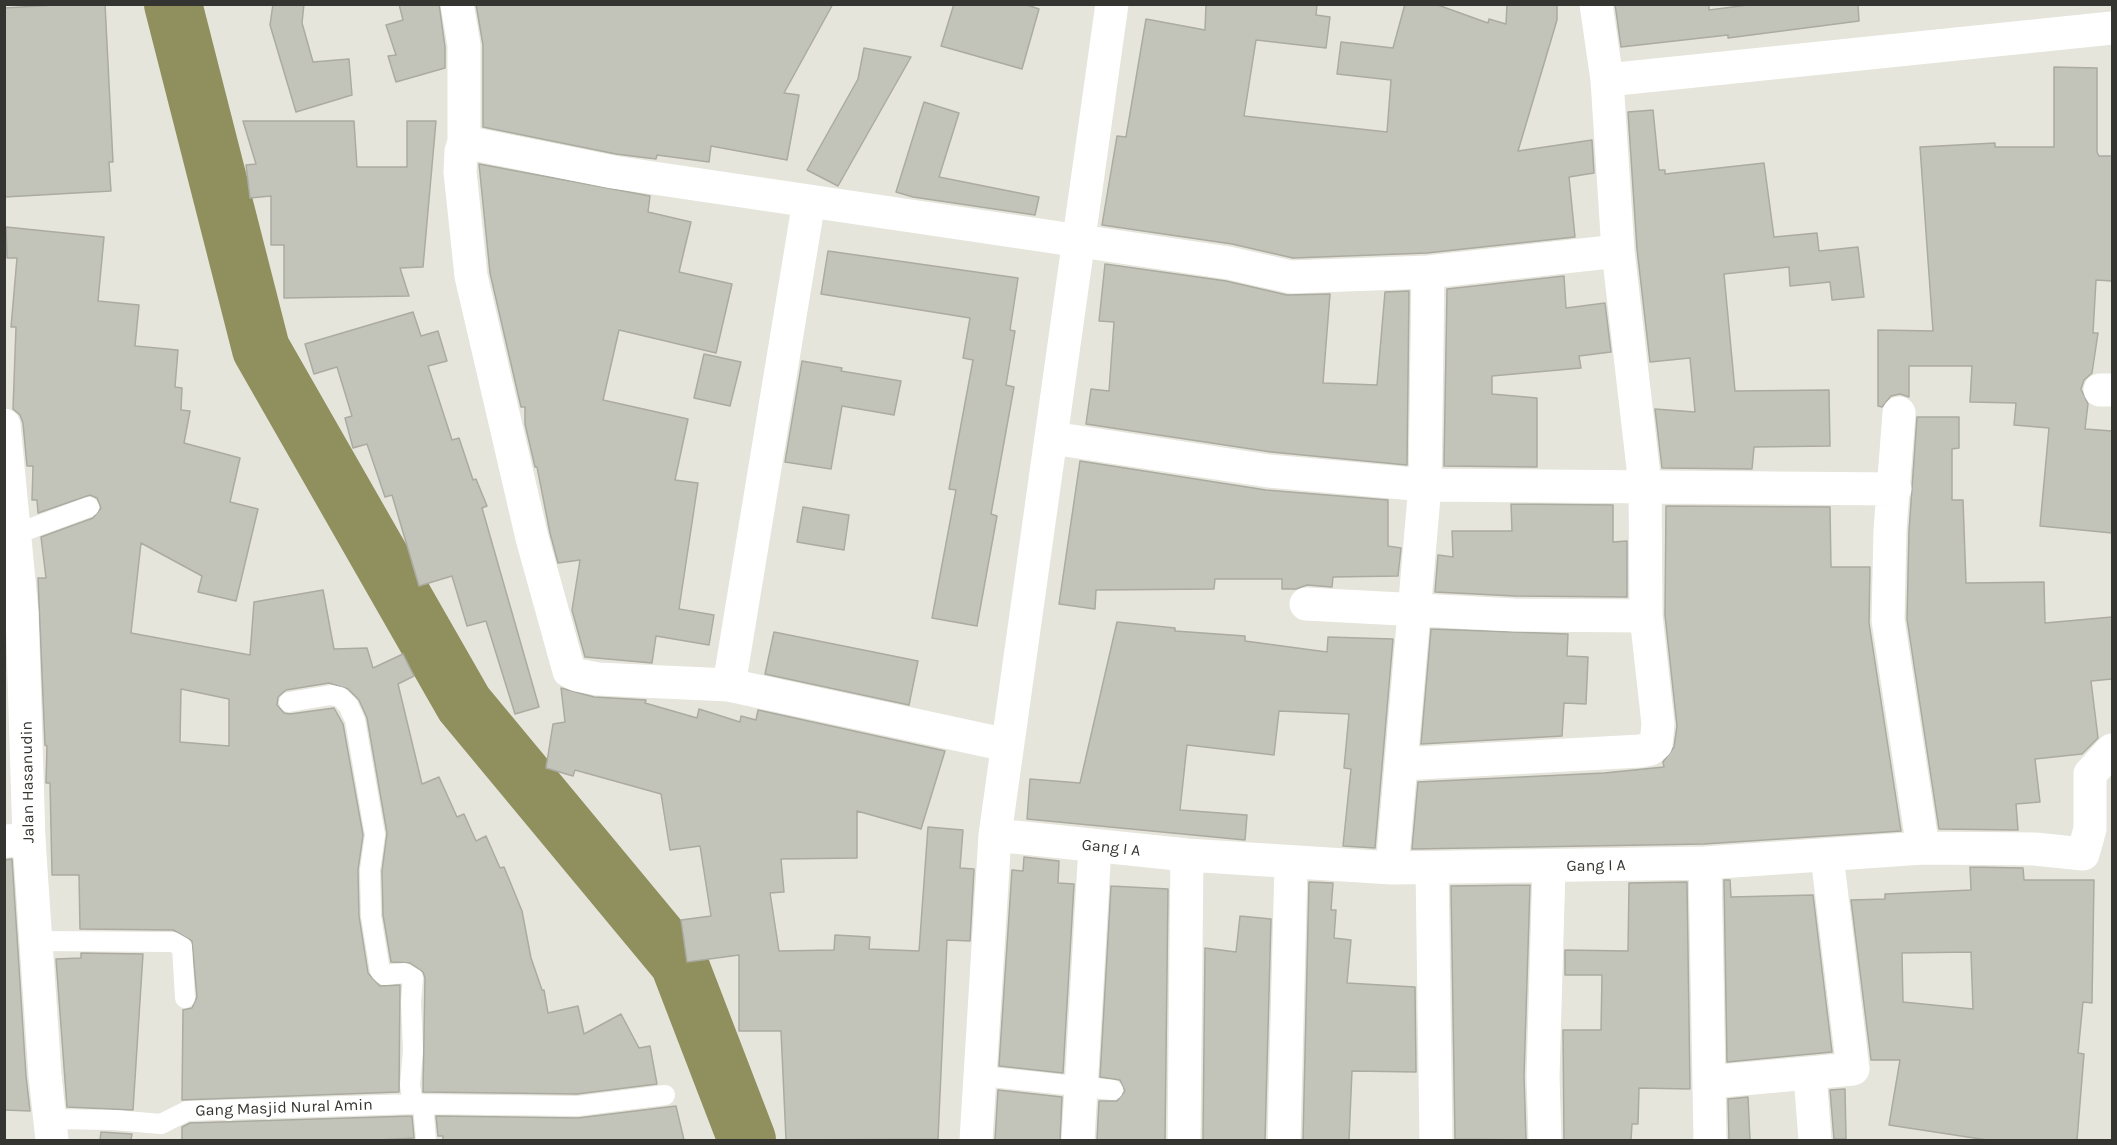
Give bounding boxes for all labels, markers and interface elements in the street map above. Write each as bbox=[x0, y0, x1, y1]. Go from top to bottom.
street label: Jalan Hasanudin bbox=[17, 721, 39, 843]
street label: Gang I A bbox=[1081, 835, 1141, 861]
street label: Gang I A bbox=[1566, 856, 1626, 876]
street label: Gang Masjid Nural Amin bbox=[195, 1095, 373, 1121]

